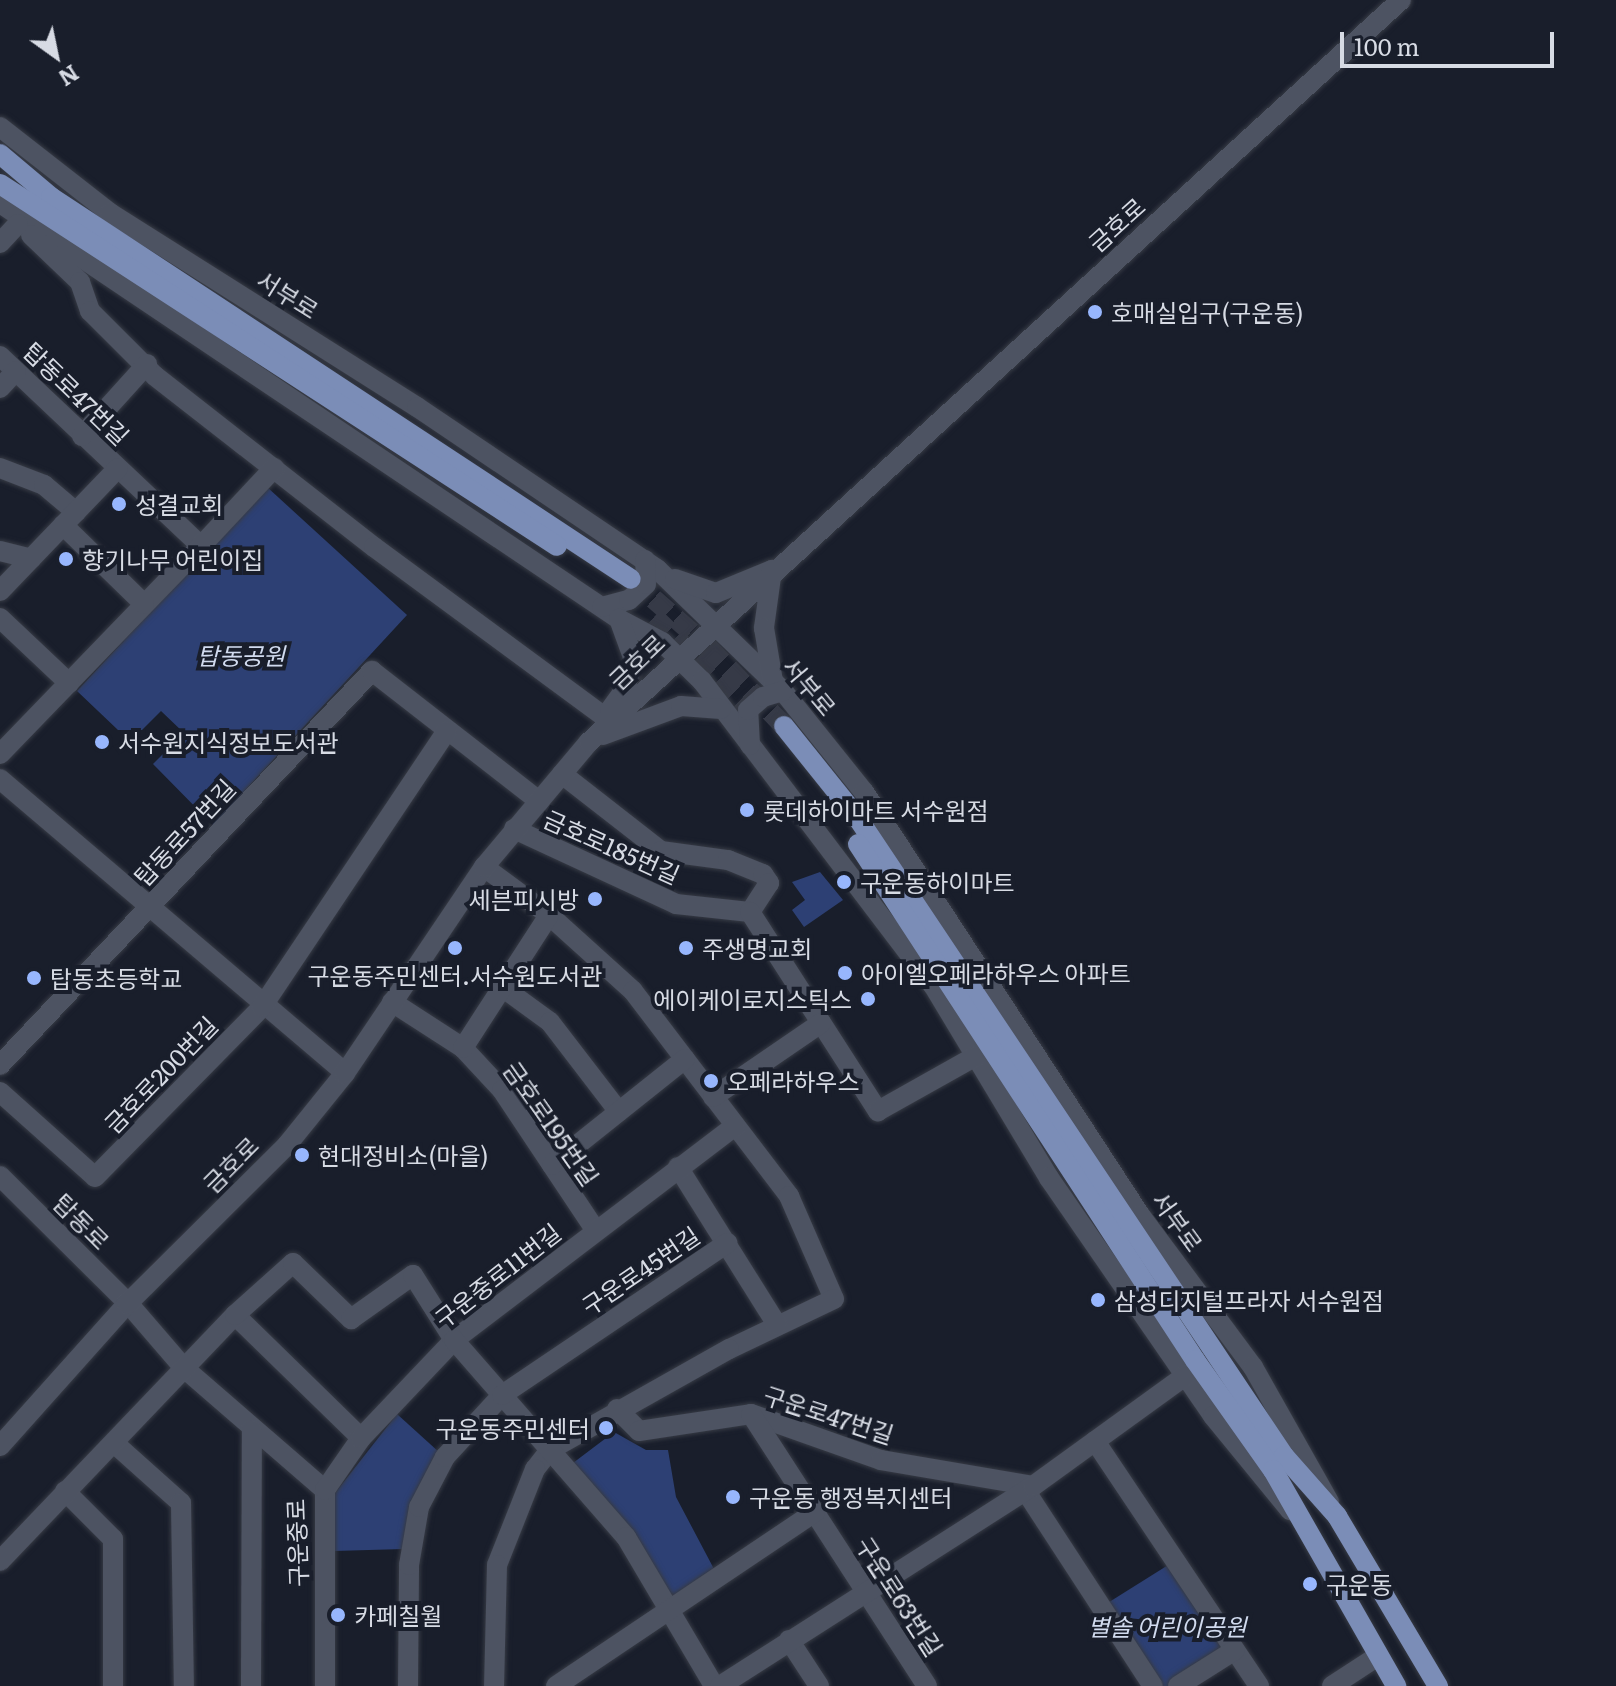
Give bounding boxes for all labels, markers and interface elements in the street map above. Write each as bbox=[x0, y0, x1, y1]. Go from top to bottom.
north arrow bbox=[16, 16, 96, 96]
scale bar bbox=[1344, 16, 1558, 66]
text: 100 m bbox=[1354, 28, 1420, 63]
text: N bbox=[53, 58, 86, 95]
street label: 금호로 bbox=[1082, 191, 1150, 257]
street label: 서부로 bbox=[252, 264, 324, 324]
place label: 호매실입구(구운동) bbox=[1111, 298, 1304, 326]
marker: 호매실입구(구운동) bbox=[1086, 303, 1104, 321]
street label: 탑동로47번길 bbox=[18, 336, 136, 450]
place label: 성결교회 bbox=[135, 490, 223, 518]
marker: 성결교회 bbox=[110, 495, 128, 513]
place label: 향기나무 어린이집 bbox=[82, 545, 263, 573]
marker: 향기나무 어린이집 bbox=[57, 550, 75, 568]
street label: 금호로 bbox=[602, 628, 670, 694]
park label: 탑동공원 bbox=[197, 641, 285, 669]
street label: 서부로 bbox=[778, 651, 842, 721]
place label: 서수원지식정보도서관 bbox=[118, 728, 339, 756]
marker: 서수원지식정보도서관 bbox=[93, 733, 111, 751]
street label: 탑동로57번길 bbox=[128, 773, 240, 891]
place label: 롯데하이마트 서수원점 bbox=[763, 796, 989, 824]
marker: 롯데하이마트 서수원점 bbox=[738, 801, 756, 819]
street label: 금호로185번길 bbox=[540, 803, 684, 889]
place label: 구운동하이마트 bbox=[860, 868, 1015, 896]
marker: 구운동하이마트 bbox=[835, 873, 853, 891]
place label: 세븐피시방 bbox=[469, 885, 579, 913]
marker: 세븐피시방 bbox=[586, 890, 604, 908]
place label: 주생명교회 bbox=[702, 934, 812, 962]
marker: 구운동주민센터.서수원도서관 bbox=[446, 939, 464, 957]
marker: 주생명교회 bbox=[677, 939, 695, 957]
place label: 아이엘오페라하우스 아파트 bbox=[861, 959, 1131, 987]
place label: 구운동주민센터.서수원도서관 bbox=[307, 961, 603, 989]
place label: 탑동초등학교 bbox=[50, 964, 182, 992]
marker: 아이엘오페라하우스 아파트 bbox=[836, 964, 854, 982]
marker: 탑동초등학교 bbox=[25, 969, 43, 987]
place label: 에이케이로지스틱스 bbox=[653, 985, 852, 1013]
marker: 에이케이로지스틱스 bbox=[859, 990, 877, 1008]
street label: 금호로200번길 bbox=[97, 1010, 223, 1138]
street label: 금호로195번길 bbox=[499, 1055, 605, 1191]
place label: 오페라하우스 bbox=[727, 1067, 859, 1095]
marker: 오페라하우스 bbox=[702, 1072, 720, 1090]
street label: 금호로 bbox=[196, 1130, 264, 1198]
place label: 현대정비소(마을) bbox=[318, 1141, 488, 1169]
marker: 현대정비소(마을) bbox=[293, 1146, 311, 1164]
street label: 서부로 bbox=[1147, 1186, 1209, 1256]
street label: 탑동로 bbox=[48, 1187, 116, 1255]
street label: 구운중로11번길 bbox=[428, 1217, 566, 1333]
street label: 구운로45번길 bbox=[576, 1220, 704, 1320]
place label: 삼성디지털프라자 서수원점 bbox=[1114, 1286, 1384, 1314]
marker: 삼성디지털프라자 서수원점 bbox=[1089, 1291, 1107, 1309]
street label: 구운로47번길 bbox=[760, 1379, 898, 1449]
place label: 구운동주민센터 bbox=[435, 1414, 590, 1442]
marker: 구운동주민센터 bbox=[597, 1419, 615, 1437]
place label: 구운동 행정복지센터 bbox=[749, 1483, 953, 1511]
marker: 구운동 행정복지센터 bbox=[724, 1488, 742, 1506]
street label: 구운중로 bbox=[280, 1498, 312, 1588]
street label: 구운로63번길 bbox=[851, 1531, 949, 1661]
place label: 구운동 bbox=[1326, 1570, 1392, 1598]
marker: 구운동 bbox=[1301, 1575, 1319, 1593]
place label: 카페칠월 bbox=[354, 1601, 442, 1629]
marker: 카페칠월 bbox=[329, 1606, 347, 1624]
park label: 별솔 어린이공원 bbox=[1087, 1612, 1247, 1640]

